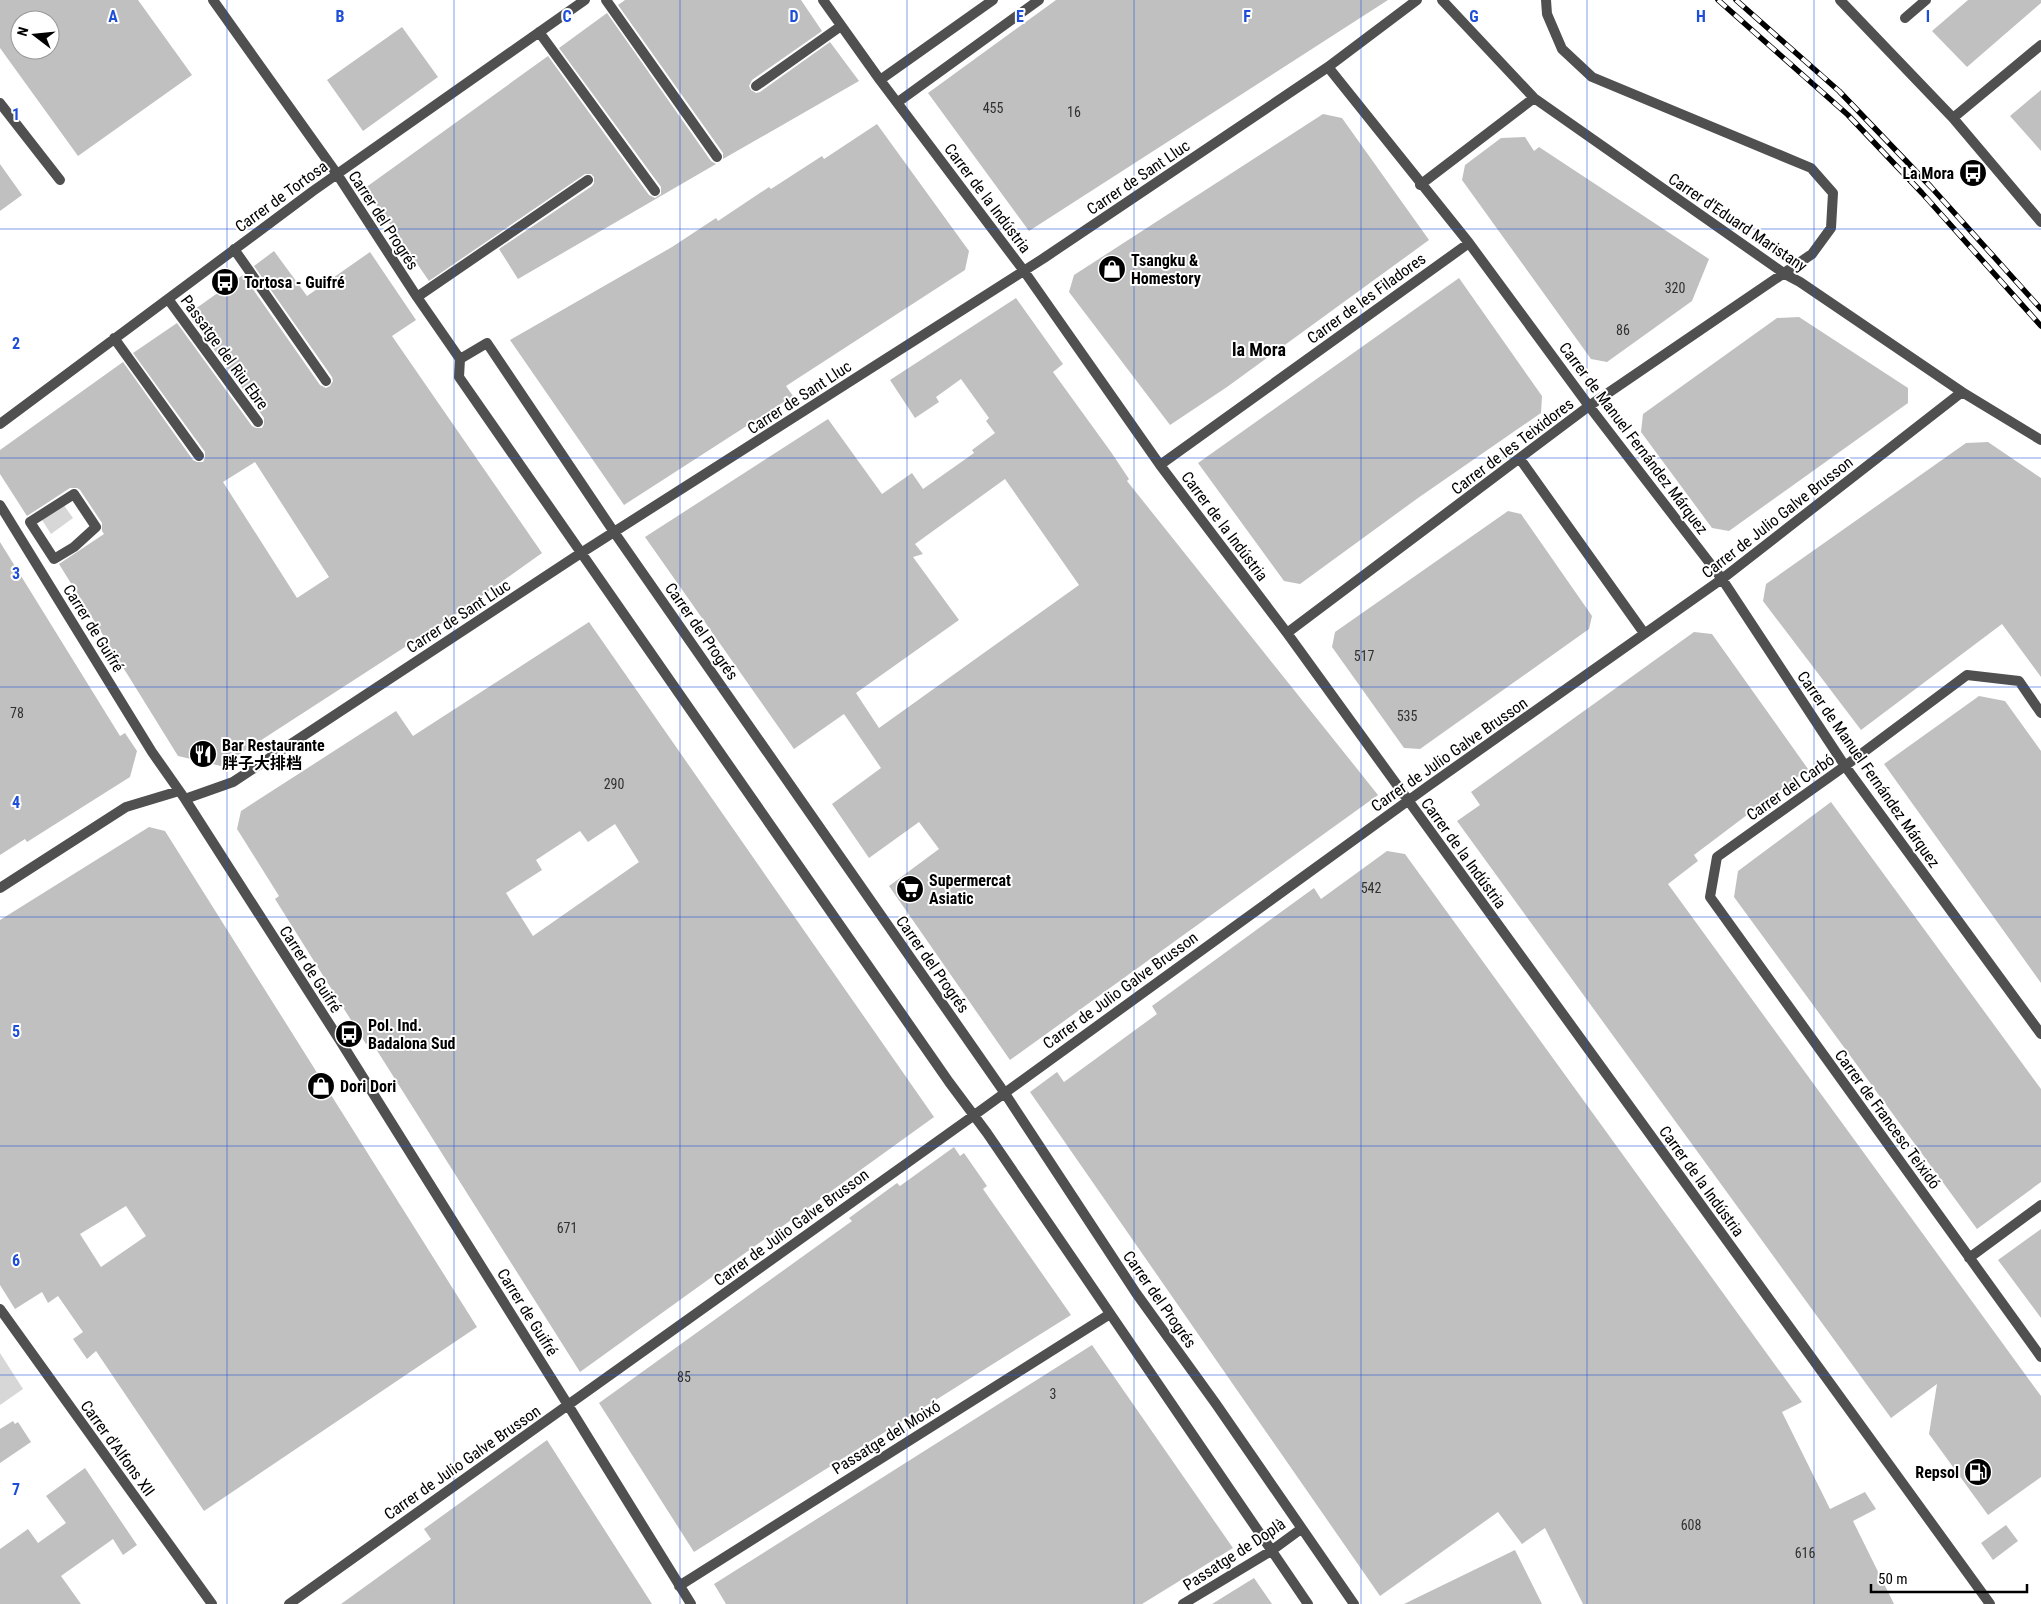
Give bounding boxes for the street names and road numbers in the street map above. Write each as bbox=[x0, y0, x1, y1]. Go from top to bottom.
street label: Carrer de Sant Lluc bbox=[1083, 136, 1193, 219]
street label: Carrer de la Indústria bbox=[940, 140, 1035, 257]
street label: Carrer de Tortosa bbox=[231, 157, 331, 236]
street label: Carrer del Progrés bbox=[345, 167, 423, 273]
street label: Carrer d'Eduard Maristany bbox=[1665, 169, 1811, 276]
street label: Carrer de les Filadores bbox=[1303, 249, 1429, 348]
street label: Passatge del Riu Ebre bbox=[177, 291, 273, 413]
street label: Carrer de Manuel Fernández Márquez bbox=[1555, 339, 1712, 538]
street label: Carrer de Sant Lluc bbox=[744, 357, 855, 438]
street label: Carrer de les Teixidores bbox=[1447, 394, 1577, 499]
street label: Carrer de Julio Galve Brusson bbox=[1698, 453, 1857, 582]
street label: Carrer de la Indústria bbox=[1177, 468, 1272, 585]
street label: Carrer de Sant Lluc bbox=[403, 576, 514, 657]
street label: Carrer del Progrés bbox=[661, 579, 742, 684]
street label: Carrer de Guifré bbox=[59, 581, 128, 676]
street label: Carrer de Manuel Fernández Márquez bbox=[1793, 667, 1944, 871]
street label: Carrer de Julio Galve Brusson bbox=[1367, 693, 1531, 816]
street label: Carrer del Carbó bbox=[1743, 750, 1838, 825]
street label: Carrer de la Indústria bbox=[1417, 794, 1510, 912]
street label: Carrer del Progrés bbox=[892, 912, 973, 1017]
street label: Carrer de Guifré bbox=[275, 922, 346, 1016]
street label: Carrer de Julio Galve Brusson bbox=[1039, 928, 1201, 1053]
street label: Carrer de Francesc Teixidó bbox=[1831, 1046, 1944, 1193]
street label: Carrer de la Indústria bbox=[1655, 1122, 1748, 1240]
street label: Carrer de Julio Galve Brusson bbox=[710, 1165, 872, 1290]
street label: Carrer del Progrés bbox=[1119, 1247, 1200, 1352]
street label: Carrer de Guifré bbox=[493, 1265, 562, 1360]
street label: Carrer d'Alfons XII bbox=[76, 1397, 159, 1500]
street label: Passatge del Moixó bbox=[829, 1397, 944, 1478]
street label: Carrer de Julio Galve Brusson bbox=[380, 1401, 544, 1524]
street label: Passatge de Doplà bbox=[1180, 1514, 1289, 1595]

